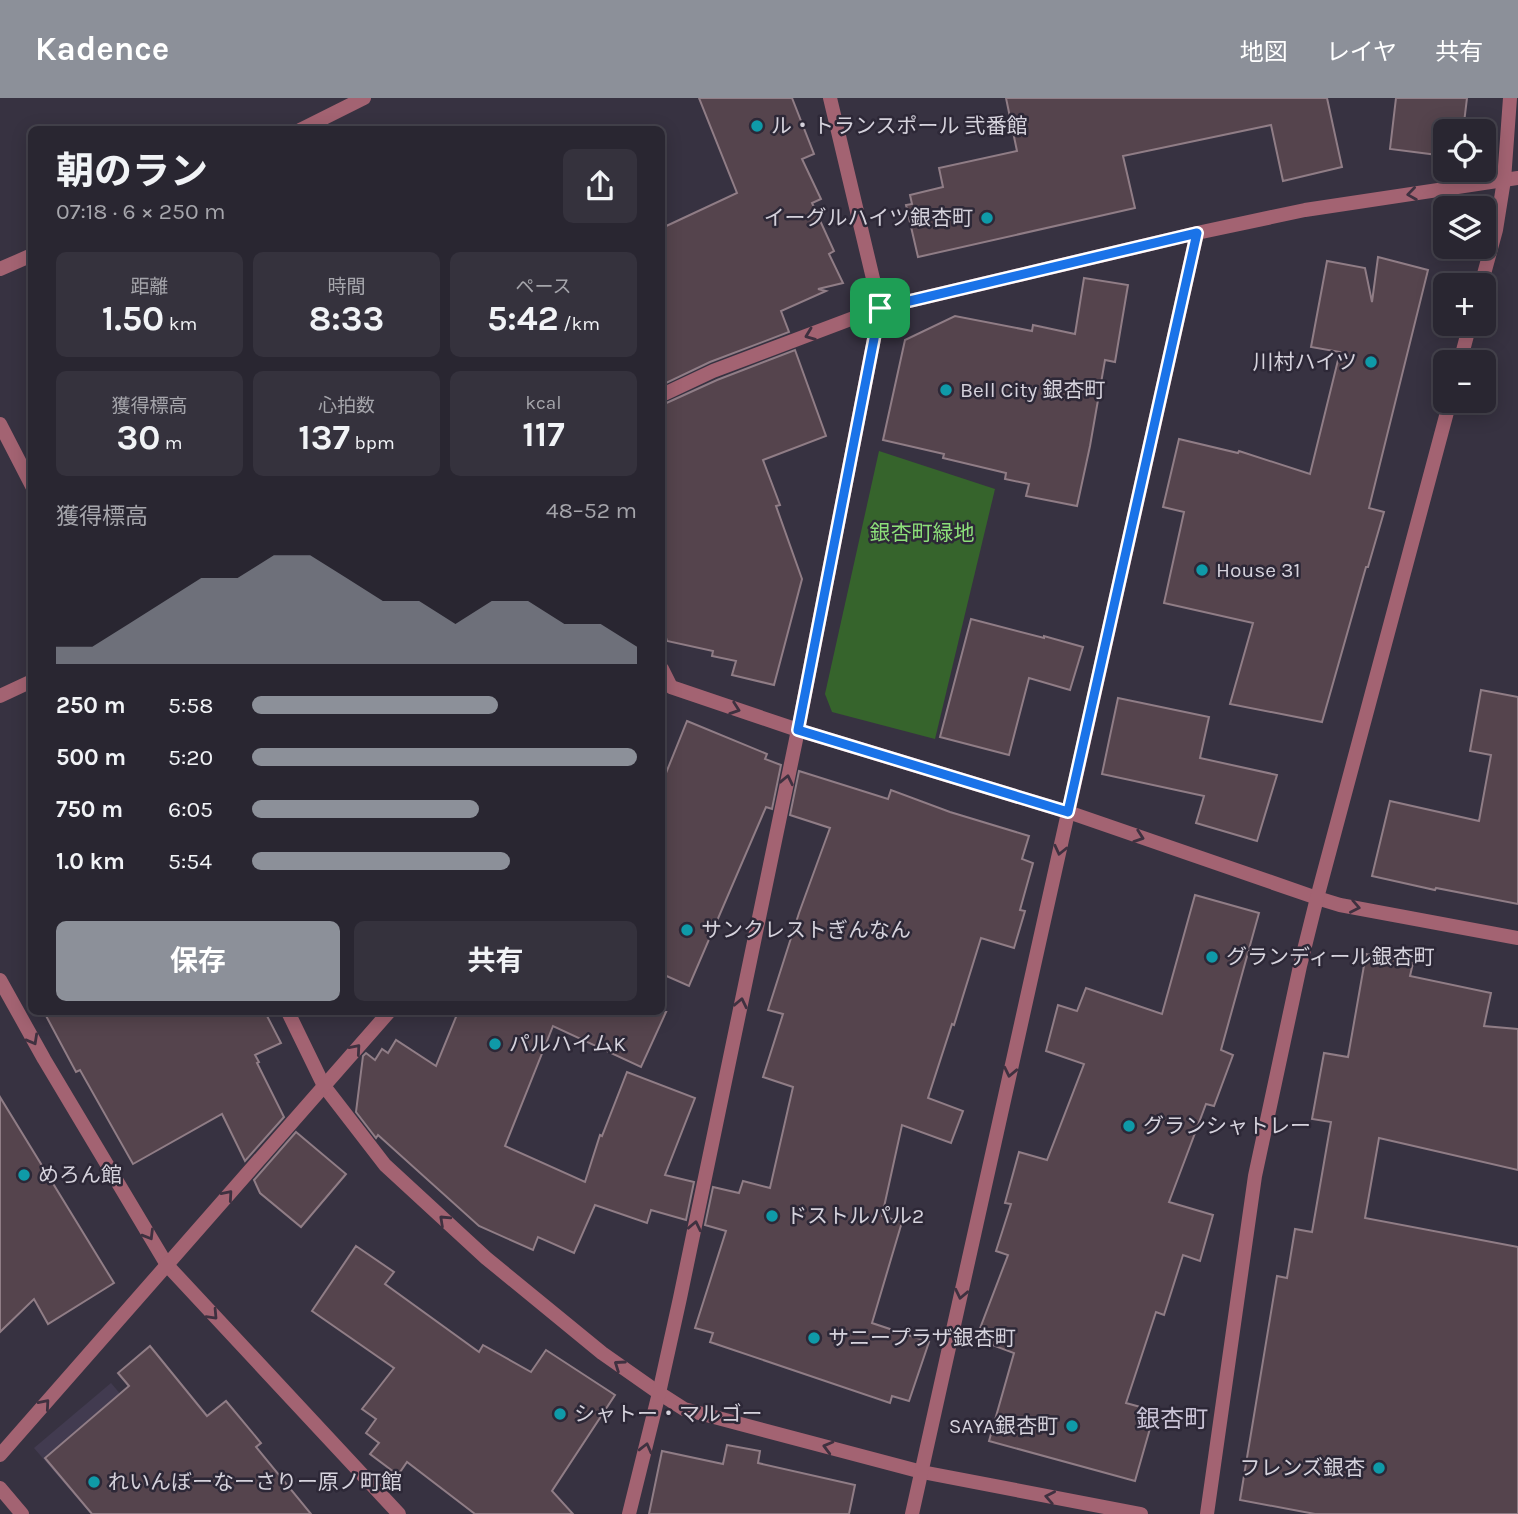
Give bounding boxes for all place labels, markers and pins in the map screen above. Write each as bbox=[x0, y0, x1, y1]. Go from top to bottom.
place label: ル・トランスポール 弐番館 bbox=[771, 114, 1028, 138]
marker: ル・トランスポール 弐番館 bbox=[749, 118, 765, 134]
place label: イーグルハイツ銀杏町 bbox=[763, 206, 973, 230]
marker: イーグルハイツ銀杏町 bbox=[979, 210, 995, 226]
pin bbox=[850, 278, 910, 338]
place label: 川村ハイツ bbox=[1252, 350, 1357, 374]
marker: 川村ハイツ bbox=[1363, 354, 1379, 370]
place label: Bell City 銀杏町 bbox=[960, 378, 1105, 402]
marker: Bell City 銀杏町 bbox=[938, 382, 954, 398]
place label: House 31 bbox=[1216, 558, 1300, 582]
marker: House 31 bbox=[1194, 562, 1210, 578]
place label: サンクレストぎんなん bbox=[701, 918, 911, 942]
marker: サンクレストぎんなん bbox=[679, 922, 695, 938]
place label: グランディール銀杏町 bbox=[1226, 945, 1435, 969]
marker: グランディール銀杏町 bbox=[1204, 949, 1220, 965]
place label: パルハイムK bbox=[509, 1032, 626, 1056]
marker: パルハイムK bbox=[487, 1036, 503, 1052]
place label: グランシャトレー bbox=[1143, 1114, 1311, 1138]
marker: グランシャトレー bbox=[1121, 1118, 1137, 1134]
place label: めろん館 bbox=[38, 1163, 122, 1187]
marker: めろん館 bbox=[16, 1167, 32, 1183]
place label: ドストルパル2 bbox=[786, 1204, 924, 1228]
marker: ドストルパル2 bbox=[764, 1208, 780, 1224]
place label: サニープラザ銀杏町 bbox=[828, 1326, 1016, 1350]
marker: サニープラザ銀杏町 bbox=[806, 1330, 822, 1346]
place label: シャトー・マルゴー bbox=[574, 1402, 763, 1426]
marker: シャトー・マルゴー bbox=[552, 1406, 568, 1422]
place label: SAYA銀杏町 bbox=[949, 1414, 1058, 1438]
marker: SAYA銀杏町 bbox=[1064, 1418, 1080, 1434]
place label: フレンズ銀杏 bbox=[1239, 1456, 1365, 1480]
marker: フレンズ銀杏 bbox=[1371, 1460, 1387, 1476]
place label: れいんぼーなーさりー原ノ町館 bbox=[108, 1470, 402, 1494]
marker: れいんぼーなーさりー原ノ町館 bbox=[86, 1474, 102, 1490]

